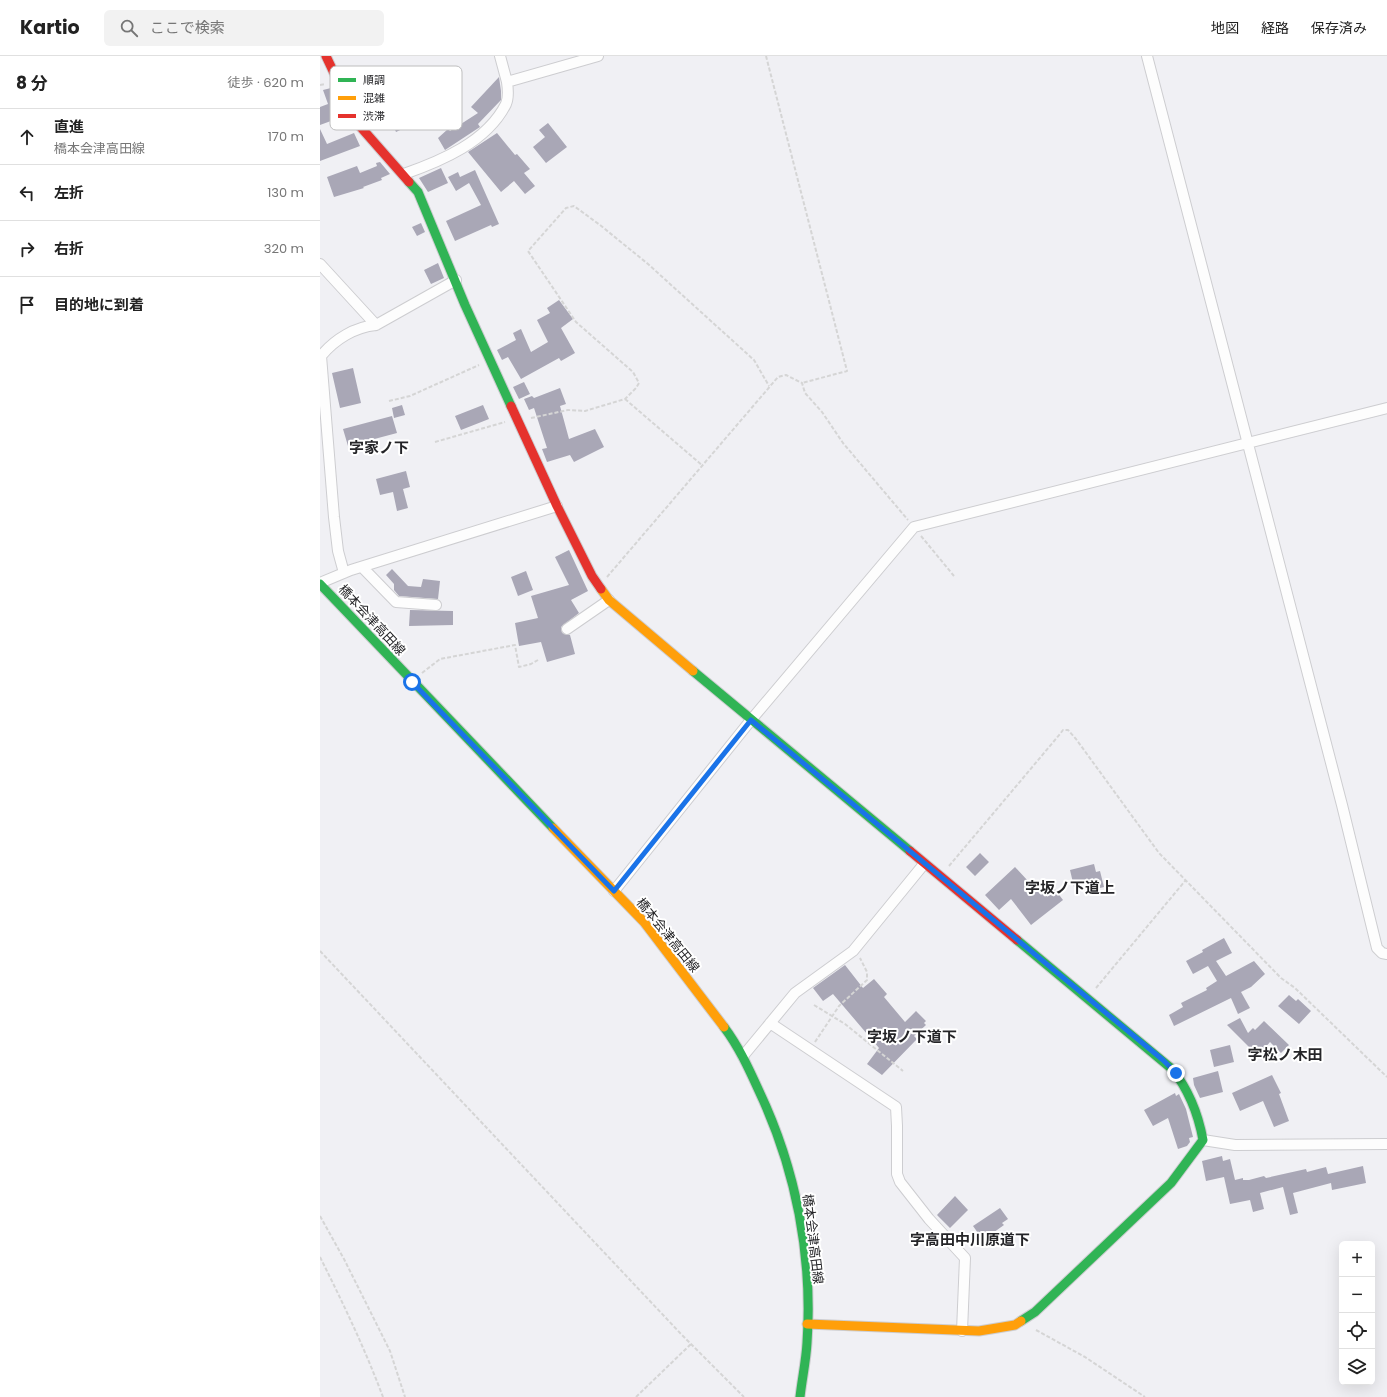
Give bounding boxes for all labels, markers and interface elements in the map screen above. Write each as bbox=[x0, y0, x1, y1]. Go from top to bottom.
search box bbox=[104, 10, 384, 46]
text: Kartio bbox=[20, 14, 80, 41]
icon: search bbox=[118, 17, 140, 39]
text: ここで検索 bbox=[150, 17, 225, 38]
text: 地図 bbox=[1211, 18, 1239, 38]
text: 経路 bbox=[1261, 18, 1289, 38]
text: 保存済み bbox=[1311, 18, 1367, 38]
legend bbox=[330, 66, 462, 130]
text: 8 分 bbox=[16, 71, 48, 95]
text: 順調 bbox=[363, 72, 385, 88]
text: 徒歩 · 620 m bbox=[228, 73, 304, 92]
text: 混雑 bbox=[363, 90, 385, 106]
text: 渋滞 bbox=[363, 108, 385, 124]
text: 直進 bbox=[54, 116, 84, 137]
icon: ahead bbox=[16, 126, 38, 148]
text: 170 m bbox=[268, 127, 304, 146]
text: 橋本会津高田線 bbox=[54, 139, 145, 158]
icon: left bbox=[16, 182, 38, 204]
text: 左折 bbox=[54, 182, 84, 203]
text: 130 m bbox=[267, 183, 304, 202]
icon: right bbox=[16, 238, 38, 260]
text: 右折 bbox=[54, 238, 84, 259]
text: 320 m bbox=[264, 239, 304, 258]
icon: arrive bbox=[16, 294, 38, 316]
text: 目的地に到着 bbox=[54, 294, 144, 315]
district label: 字家ノ下 bbox=[349, 437, 409, 458]
street label: 橋本会津高田線 bbox=[334, 580, 410, 660]
route start bbox=[403, 673, 421, 691]
district label: 字坂ノ下道上 bbox=[1025, 877, 1115, 898]
street label: 橋本会津高田線 bbox=[632, 894, 704, 976]
district label: 字坂ノ下道下 bbox=[867, 1026, 957, 1047]
district label: 字松ノ木田 bbox=[1247, 1044, 1323, 1065]
route end bbox=[1167, 1064, 1185, 1082]
street label: 橋本会津高田線 bbox=[798, 1193, 828, 1285]
district label: 字高田中川原道下 bbox=[910, 1229, 1030, 1250]
map controls bbox=[1339, 1241, 1375, 1385]
button: + bbox=[1339, 1241, 1375, 1277]
button: − bbox=[1339, 1277, 1375, 1313]
button: locate bbox=[1339, 1313, 1375, 1349]
button: layers bbox=[1339, 1349, 1375, 1385]

